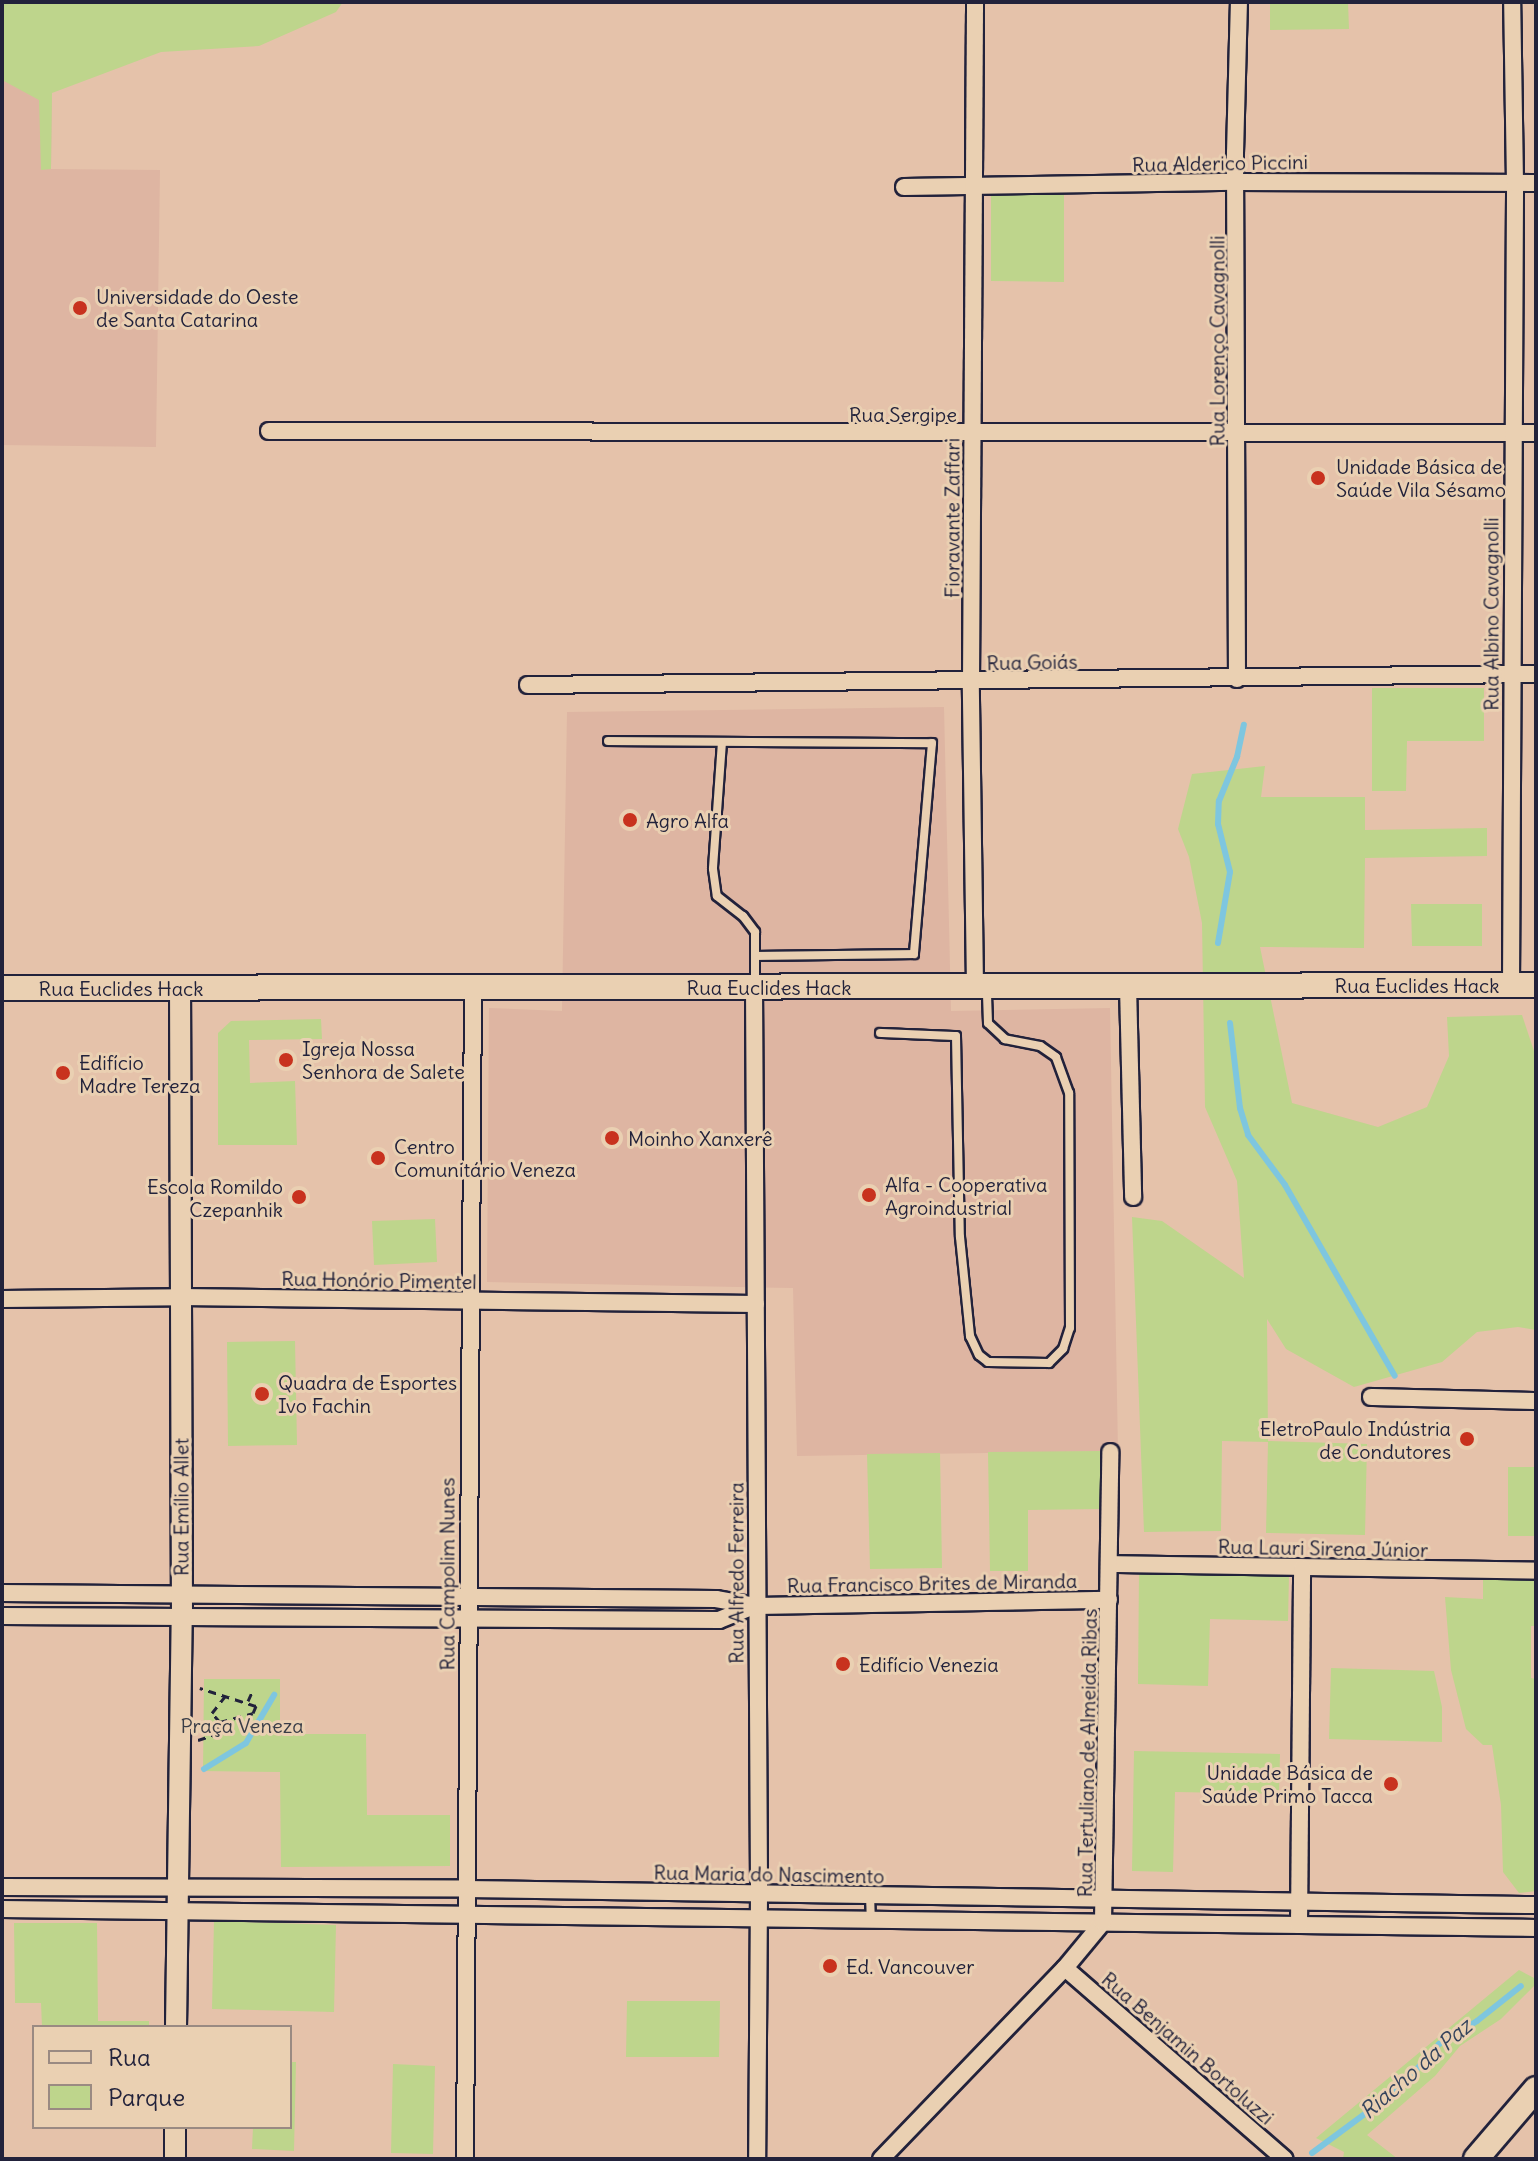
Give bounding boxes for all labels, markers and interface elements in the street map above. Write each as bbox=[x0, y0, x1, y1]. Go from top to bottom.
street label: Rua Alderico Piccini bbox=[1132, 149, 1308, 177]
street label: Rua Lorenço Cavagnolli bbox=[1205, 236, 1229, 446]
place label: Universidade do Oeste de Santa Catarina bbox=[96, 284, 298, 331]
marker: Universidade do Oeste de Santa Catarina bbox=[71, 299, 89, 317]
street label: Rua Sergipe bbox=[849, 402, 957, 426]
street label: Fioravante Zaffari bbox=[940, 438, 964, 598]
place label: Unidade Básica de Saúde Vila Sésamo bbox=[1336, 454, 1506, 501]
marker: Unidade Básica de Saúde Vila Sésamo bbox=[1307, 467, 1329, 489]
street label: Rua Albino Cavagnolli bbox=[1479, 517, 1503, 711]
street label: Rua Goiás bbox=[986, 649, 1078, 675]
place label: Agro Alfa bbox=[646, 808, 729, 832]
marker: Agro Alfa bbox=[621, 811, 639, 829]
street label: Rua Euclides Hack bbox=[1335, 973, 1499, 997]
street label: Rua Euclides Hack bbox=[687, 975, 851, 999]
street label: Rua Euclides Hack bbox=[39, 976, 203, 1000]
place label: Igreja Nossa Senhora de Salete bbox=[302, 1036, 465, 1083]
place label: Edifício Madre Tereza bbox=[79, 1050, 200, 1097]
marker: Igreja Nossa Senhora de Salete bbox=[277, 1051, 295, 1069]
marker: Edifício Madre Tereza bbox=[54, 1064, 72, 1082]
place label: Moinho Xanxerê bbox=[628, 1126, 773, 1150]
marker: Moinho Xanxerê bbox=[603, 1129, 621, 1147]
place label: Centro Comunitário Veneza bbox=[394, 1134, 576, 1181]
marker: Centro Comunitário Veneza bbox=[369, 1149, 387, 1167]
place label: Alfa - Cooperativa Agroindustrial bbox=[885, 1172, 1047, 1219]
place label: Escola Romildo Czepanhik bbox=[147, 1174, 283, 1221]
marker: Alfa - Cooperativa Agroindustrial bbox=[860, 1186, 878, 1204]
marker: Escola Romildo Czepanhik bbox=[290, 1188, 308, 1206]
street label: Rua Honório Pimentel bbox=[281, 1266, 477, 1294]
place label: Quadra de Esportes Ivo Fachin bbox=[278, 1370, 457, 1417]
marker: Quadra de Esportes Ivo Fachin bbox=[253, 1385, 271, 1403]
place label: EletroPaulo Indústria de Condutores bbox=[1260, 1416, 1451, 1463]
marker: EletroPaulo Indústria de Condutores bbox=[1458, 1430, 1476, 1448]
street label: Rua Emílio Allet bbox=[169, 1438, 193, 1576]
street label: Rua Campolim Nunes bbox=[435, 1477, 459, 1671]
street label: Rua Alfredo Ferreira bbox=[724, 1482, 748, 1664]
street label: Rua Lauri Sirena Júnior bbox=[1218, 1534, 1428, 1562]
street label: Rua Francisco Brites de Miranda bbox=[787, 1568, 1077, 1598]
street label: Rua Tertuliano de Almeida Ribas bbox=[1072, 1608, 1102, 1898]
place label: Edifício Venezia bbox=[859, 1652, 999, 1676]
marker: Edifício Venezia bbox=[834, 1655, 852, 1673]
park label: Praça Veneza bbox=[180, 1713, 304, 1737]
place label: Unidade Básica de Saúde Primo Tacca bbox=[1202, 1760, 1373, 1807]
marker: Unidade Básica de Saúde Primo Tacca bbox=[1380, 1773, 1402, 1795]
street label: Rua Maria do Nascimento bbox=[653, 1860, 885, 1888]
place label: Ed. Vancouver bbox=[846, 1954, 974, 1978]
marker: Ed. Vancouver bbox=[821, 1957, 839, 1975]
street label: Rua Benjamin Bortoluzzi bbox=[1097, 1967, 1279, 2129]
water label: Riacho da Paz bbox=[1355, 2013, 1477, 2125]
legend bbox=[32, 2025, 292, 2129]
text: Rua bbox=[108, 2042, 151, 2072]
text: Parque bbox=[108, 2082, 185, 2112]

